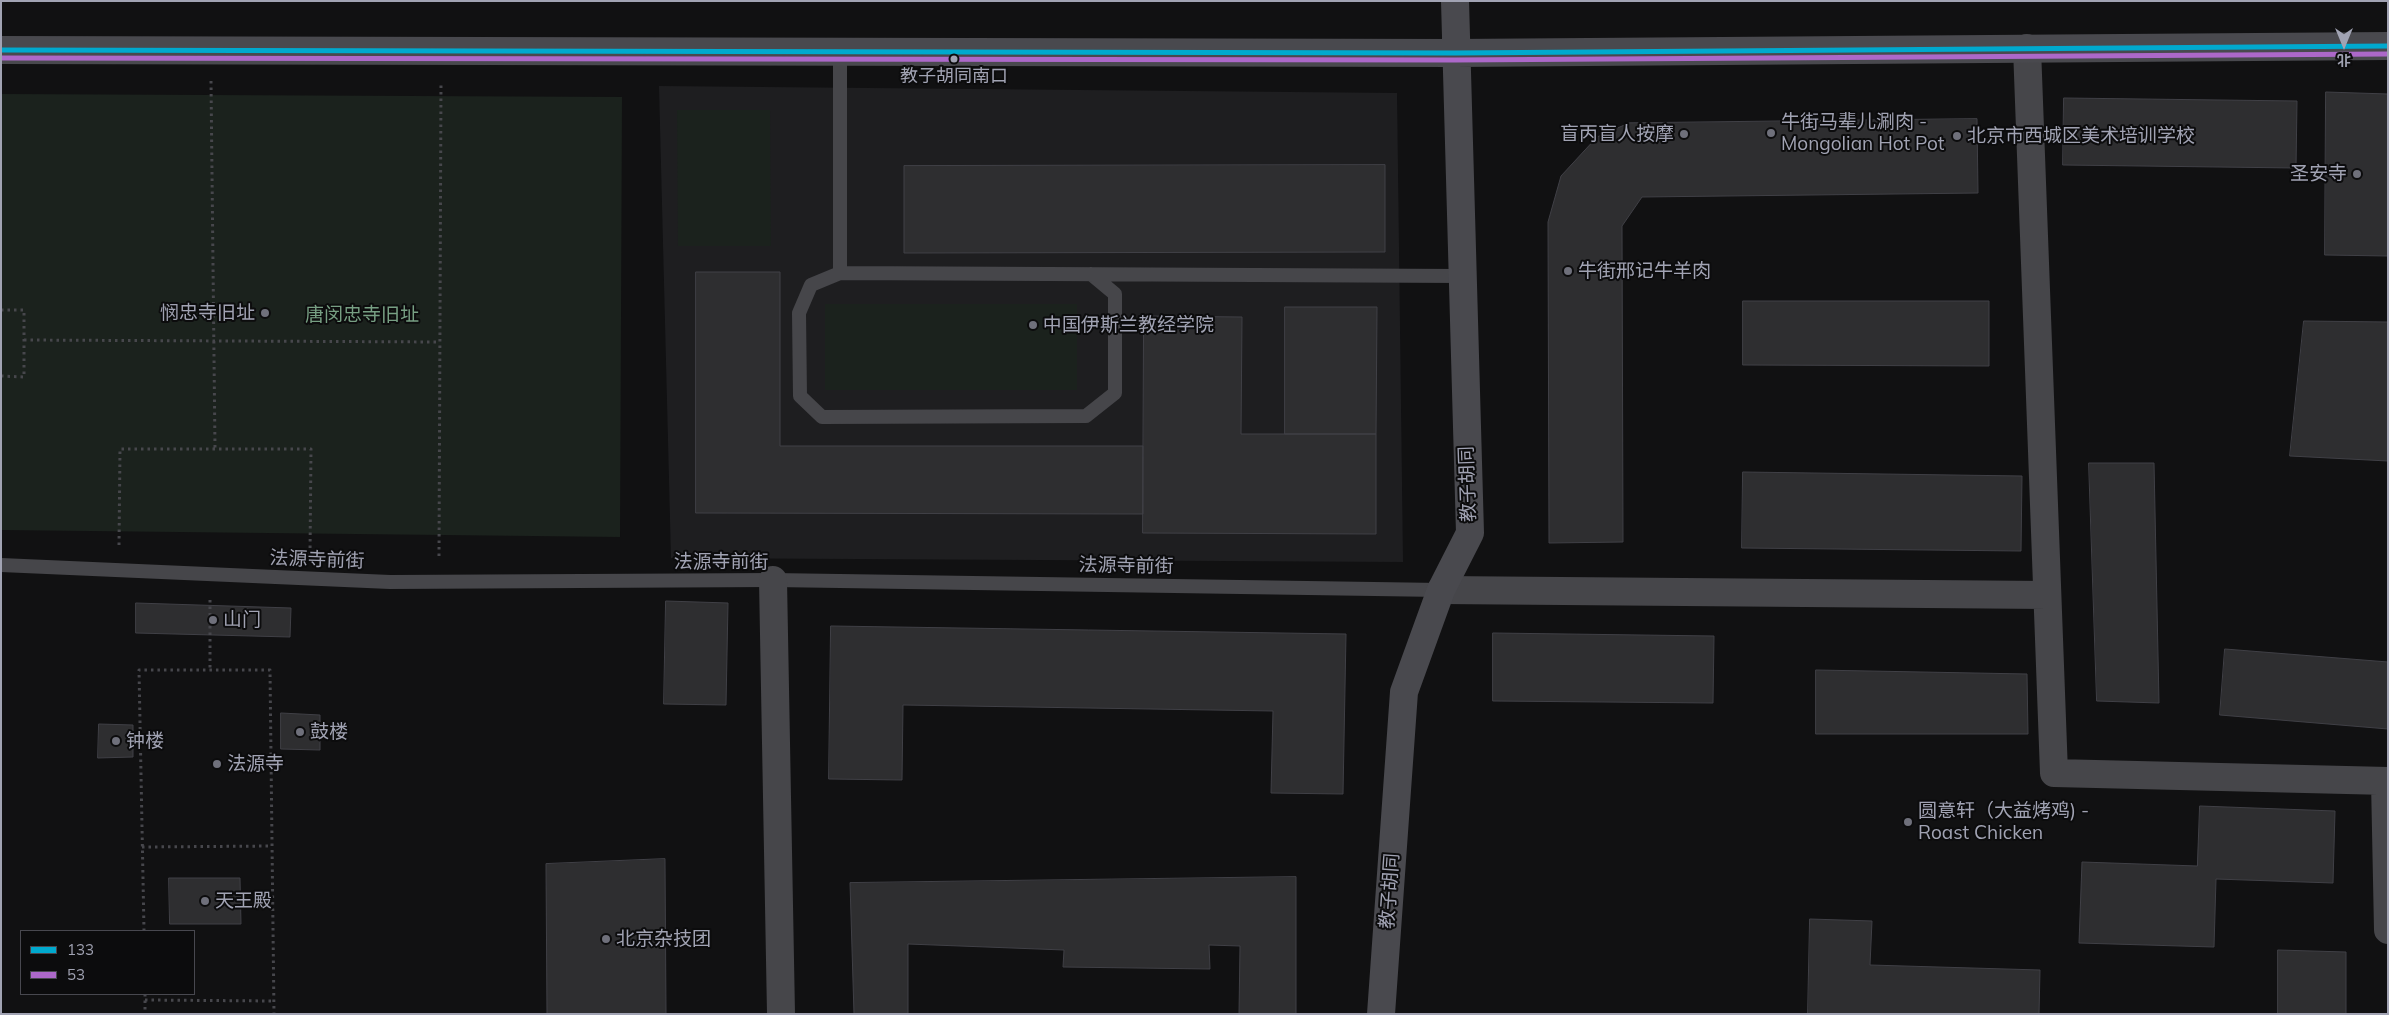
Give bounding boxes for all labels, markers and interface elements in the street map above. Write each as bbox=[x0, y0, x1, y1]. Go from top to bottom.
north arrow bbox=[2319, 20, 2369, 70]
text: 北 bbox=[2337, 51, 2351, 69]
marker: 教子胡同南口 bbox=[949, 54, 959, 64]
place label: 教子胡同南口 bbox=[900, 66, 1008, 88]
place label: 牛街马辈儿涮肉 - Mongolian Hot Pot bbox=[1781, 111, 1944, 155]
place label: 盲丙盲人按摩 bbox=[1560, 123, 1674, 145]
place label: 北京市西城区美术培训学校 bbox=[1967, 125, 2195, 147]
marker: 牛街马辈儿涮肉 - Mongolian Hot Pot bbox=[1765, 127, 1777, 139]
marker: 盲丙盲人按摩 bbox=[1678, 128, 1690, 140]
marker: 北京市西城区美术培训学校 bbox=[1951, 130, 1963, 142]
place label: 圣安寺 bbox=[2290, 163, 2347, 185]
marker: 圣安寺 bbox=[2351, 168, 2363, 180]
place label: 牛街邢记牛羊肉 bbox=[1578, 260, 1711, 282]
marker: 牛街邢记牛羊肉 bbox=[1562, 265, 1574, 277]
place label: 悯忠寺旧址 bbox=[160, 302, 255, 324]
park label: 唐闵忠寺旧址 bbox=[305, 304, 419, 326]
marker: 悯忠寺旧址 bbox=[259, 307, 271, 319]
place label: 中国伊斯兰教经学院 bbox=[1043, 314, 1214, 336]
marker: 中国伊斯兰教经学院 bbox=[1027, 319, 1039, 331]
street label: 教子胡同 bbox=[1455, 446, 1481, 522]
street label: 法源寺前街 bbox=[269, 547, 365, 573]
street label: 法源寺前街 bbox=[674, 551, 768, 573]
street label: 法源寺前街 bbox=[1078, 554, 1174, 578]
place label: 山门 bbox=[223, 609, 261, 631]
marker: 山门 bbox=[207, 614, 219, 626]
place label: 鼓楼 bbox=[310, 721, 348, 743]
marker: 鼓楼 bbox=[294, 726, 306, 738]
place label: 钟楼 bbox=[126, 730, 164, 752]
marker: 钟楼 bbox=[110, 735, 122, 747]
place label: 法源寺 bbox=[227, 753, 284, 775]
marker: 法源寺 bbox=[211, 758, 223, 770]
place label: 圆意轩（大益烤鸡) - Roast Chicken bbox=[1918, 800, 2089, 844]
marker: 圆意轩（大益烤鸡) - Roast Chicken bbox=[1902, 816, 1914, 828]
street label: 教子胡同 bbox=[1376, 852, 1404, 930]
place label: 天王殿 bbox=[215, 890, 272, 912]
marker: 天王殿 bbox=[199, 895, 211, 907]
place label: 北京杂技团 bbox=[616, 928, 711, 950]
legend bbox=[20, 930, 195, 995]
marker: 北京杂技团 bbox=[600, 933, 612, 945]
text: 133 bbox=[67, 940, 94, 959]
text: 53 bbox=[67, 965, 85, 984]

